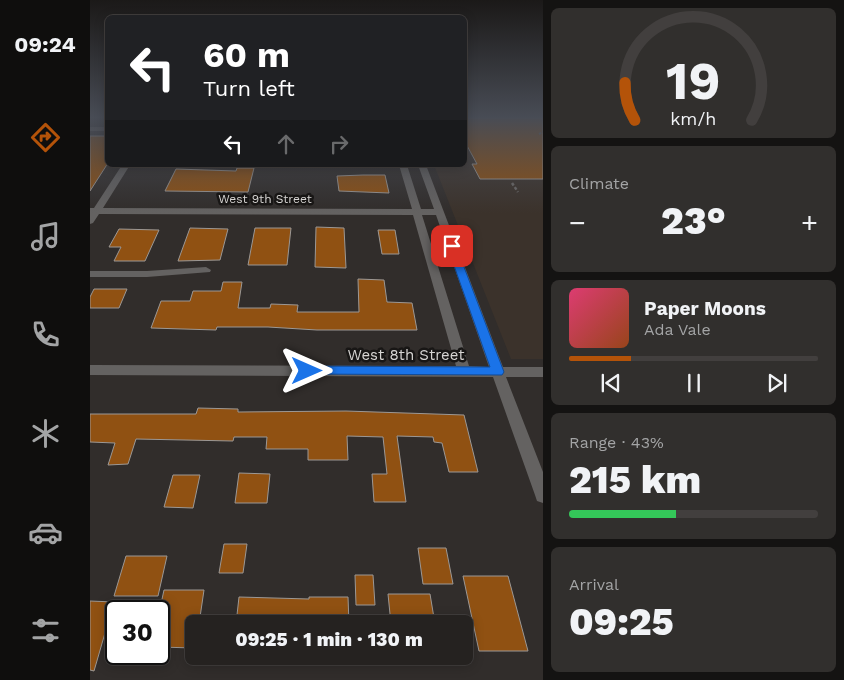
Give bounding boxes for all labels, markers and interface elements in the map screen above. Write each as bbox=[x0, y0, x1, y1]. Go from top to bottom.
text: 09:24 bbox=[14, 32, 76, 57]
text: 60 m bbox=[203, 34, 290, 76]
icon: left bbox=[120, 35, 185, 100]
text: 19 bbox=[666, 51, 721, 112]
text: Turn left bbox=[203, 76, 295, 101]
text: km/h bbox=[670, 108, 717, 129]
icon: directions bbox=[28, 120, 63, 155]
icon: left bbox=[219, 130, 247, 158]
icon: ahead bbox=[272, 130, 300, 158]
icon: right bbox=[325, 130, 353, 158]
text: Climate bbox=[569, 174, 629, 193]
street label: West 9th Street bbox=[218, 192, 312, 206]
text: 23° bbox=[661, 199, 726, 243]
text: − bbox=[569, 206, 586, 239]
text: + bbox=[801, 206, 818, 239]
icon: music bbox=[28, 219, 63, 254]
pin bbox=[431, 225, 473, 267]
icon: arrive bbox=[438, 232, 466, 260]
text: Paper Moons bbox=[644, 297, 766, 320]
icon: phone bbox=[28, 317, 63, 352]
text: Ada Vale bbox=[644, 320, 711, 339]
position arrow bbox=[280, 344, 332, 396]
street label: West 8th Street bbox=[348, 346, 465, 364]
icon: previous bbox=[597, 369, 625, 397]
icon: pause bbox=[680, 369, 708, 397]
icon: next bbox=[763, 369, 791, 397]
icon: climate bbox=[28, 416, 63, 451]
text: Range · 43% bbox=[569, 433, 664, 452]
text: 215 km bbox=[569, 458, 701, 502]
icon: car bbox=[28, 515, 63, 550]
text: Arrival bbox=[569, 575, 619, 594]
speed limit sign: 30 bbox=[105, 600, 170, 665]
text: 09:25 bbox=[569, 600, 674, 644]
icon: filters bbox=[28, 613, 63, 648]
text: 09:25 · 1 min · 130 m bbox=[235, 628, 423, 651]

